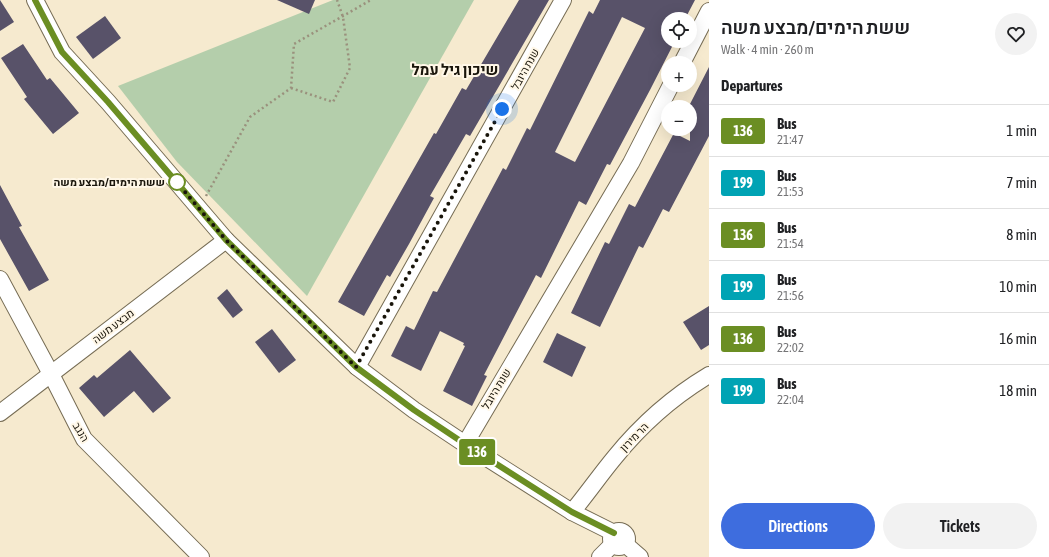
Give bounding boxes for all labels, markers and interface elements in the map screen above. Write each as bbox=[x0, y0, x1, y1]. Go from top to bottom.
map controls bbox=[661, 12, 697, 136]
button: locate bbox=[661, 12, 697, 48]
button: heart bbox=[995, 13, 1037, 55]
text: ששת הימים/מבצע משה bbox=[721, 16, 910, 38]
text: Walk · 4 min · 260 m bbox=[721, 42, 814, 57]
street label: שנת היובל bbox=[509, 46, 541, 92]
button: + bbox=[661, 56, 697, 92]
district label: שיכון גיל עמל bbox=[411, 61, 499, 78]
text: Departures bbox=[721, 77, 783, 94]
your location bbox=[492, 99, 512, 119]
button: − bbox=[661, 100, 697, 136]
text: Bus bbox=[777, 115, 797, 132]
text: 1 min bbox=[1006, 122, 1037, 139]
text: 136 bbox=[733, 123, 753, 139]
text: 21:47 bbox=[777, 132, 804, 147]
text: Bus bbox=[777, 167, 797, 184]
marker: ששת הימים/מבצע משה bbox=[168, 173, 186, 191]
text: 7 min bbox=[1006, 174, 1037, 191]
text: 199 bbox=[733, 175, 753, 191]
place label: ששת הימים/מבצע משה bbox=[53, 176, 165, 188]
text: 21:53 bbox=[777, 184, 804, 199]
text: Bus bbox=[777, 219, 797, 236]
text: 8 min bbox=[1006, 226, 1037, 243]
text: 136 bbox=[733, 227, 753, 243]
text: 21:54 bbox=[777, 236, 804, 251]
text: Bus bbox=[777, 271, 797, 288]
text: 10 min bbox=[999, 278, 1037, 295]
text: 199 bbox=[733, 279, 753, 295]
text: 21:56 bbox=[777, 288, 804, 303]
street label: מבצע משה bbox=[90, 307, 136, 345]
text: Bus bbox=[777, 323, 797, 340]
text: 16 min bbox=[999, 330, 1037, 347]
text: 136 bbox=[733, 331, 753, 347]
text: 22:02 bbox=[777, 340, 804, 355]
street label: שנת היובל bbox=[479, 366, 513, 412]
text: Bus bbox=[777, 375, 797, 392]
text: 18 min bbox=[999, 382, 1037, 399]
text: 199 bbox=[733, 383, 753, 399]
text: 22:04 bbox=[777, 392, 804, 407]
street label: הנגב bbox=[71, 420, 91, 444]
street label: הר מירון bbox=[617, 420, 651, 454]
line badge: 136 bbox=[454, 439, 500, 465]
text: 136 bbox=[467, 444, 487, 460]
button: Directions bbox=[721, 503, 875, 549]
button: Tickets bbox=[883, 503, 1037, 549]

